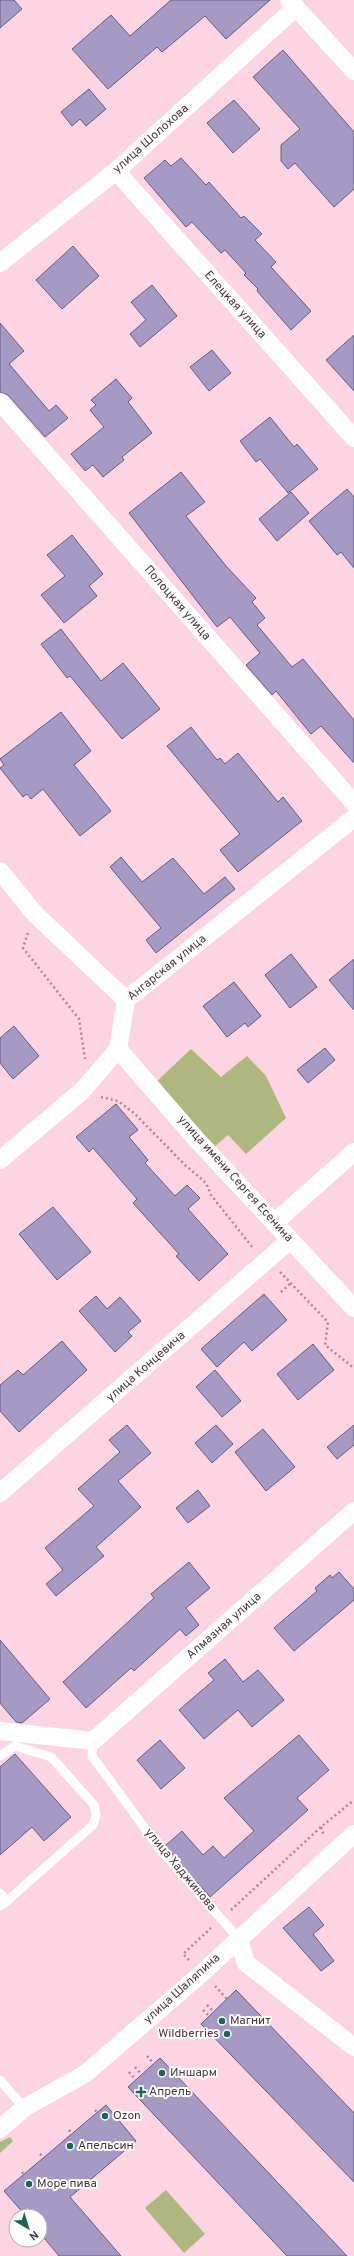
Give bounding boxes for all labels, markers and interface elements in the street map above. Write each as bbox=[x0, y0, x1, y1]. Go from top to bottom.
street label: улица Шолохова bbox=[110, 101, 192, 177]
street label: Елецкая улица bbox=[200, 268, 270, 342]
street label: Полоцкая улица bbox=[140, 562, 214, 644]
street label: Ангарская улица bbox=[124, 931, 210, 1005]
street label: улица имени Сергея Есенина bbox=[174, 1112, 296, 1246]
street label: улица Концевича bbox=[103, 1328, 189, 1406]
street label: Алмазная улица bbox=[183, 1589, 265, 1663]
street label: улица Хаджинова bbox=[141, 1825, 219, 1915]
street label: улица Шаляпина bbox=[140, 1950, 224, 2028]
place label: Магнит bbox=[230, 2013, 271, 2029]
marker: Магнит bbox=[217, 2016, 227, 2026]
place label: Wildberries bbox=[158, 2026, 219, 2042]
marker: Wildberries bbox=[222, 2029, 232, 2039]
place label: Иншарм bbox=[170, 2065, 217, 2081]
marker: Иншарм bbox=[157, 2068, 167, 2078]
place label: Апрель bbox=[149, 2084, 191, 2100]
marker: Апрель bbox=[136, 2087, 146, 2097]
place label: Ozon bbox=[113, 2108, 141, 2124]
marker: Ozon bbox=[100, 2111, 110, 2121]
place label: Апельсин bbox=[78, 2138, 134, 2154]
marker: Апельсин bbox=[65, 2141, 75, 2151]
place label: Море пива bbox=[37, 2176, 97, 2192]
marker: Море пива bbox=[24, 2179, 34, 2189]
north arrow bbox=[8, 2208, 48, 2248]
text: N bbox=[26, 2227, 41, 2243]

